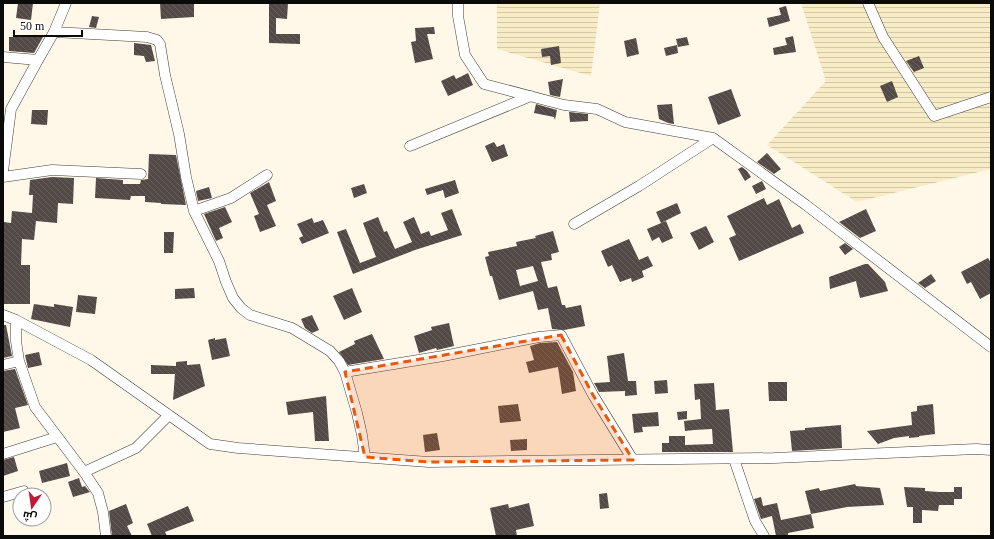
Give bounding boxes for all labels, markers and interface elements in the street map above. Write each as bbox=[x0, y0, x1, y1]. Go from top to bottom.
scale bar bbox=[14, 12, 82, 38]
text: 50 m bbox=[20, 19, 45, 33]
north arrow bbox=[12, 487, 52, 527]
text: ش bbox=[22, 508, 38, 524]

